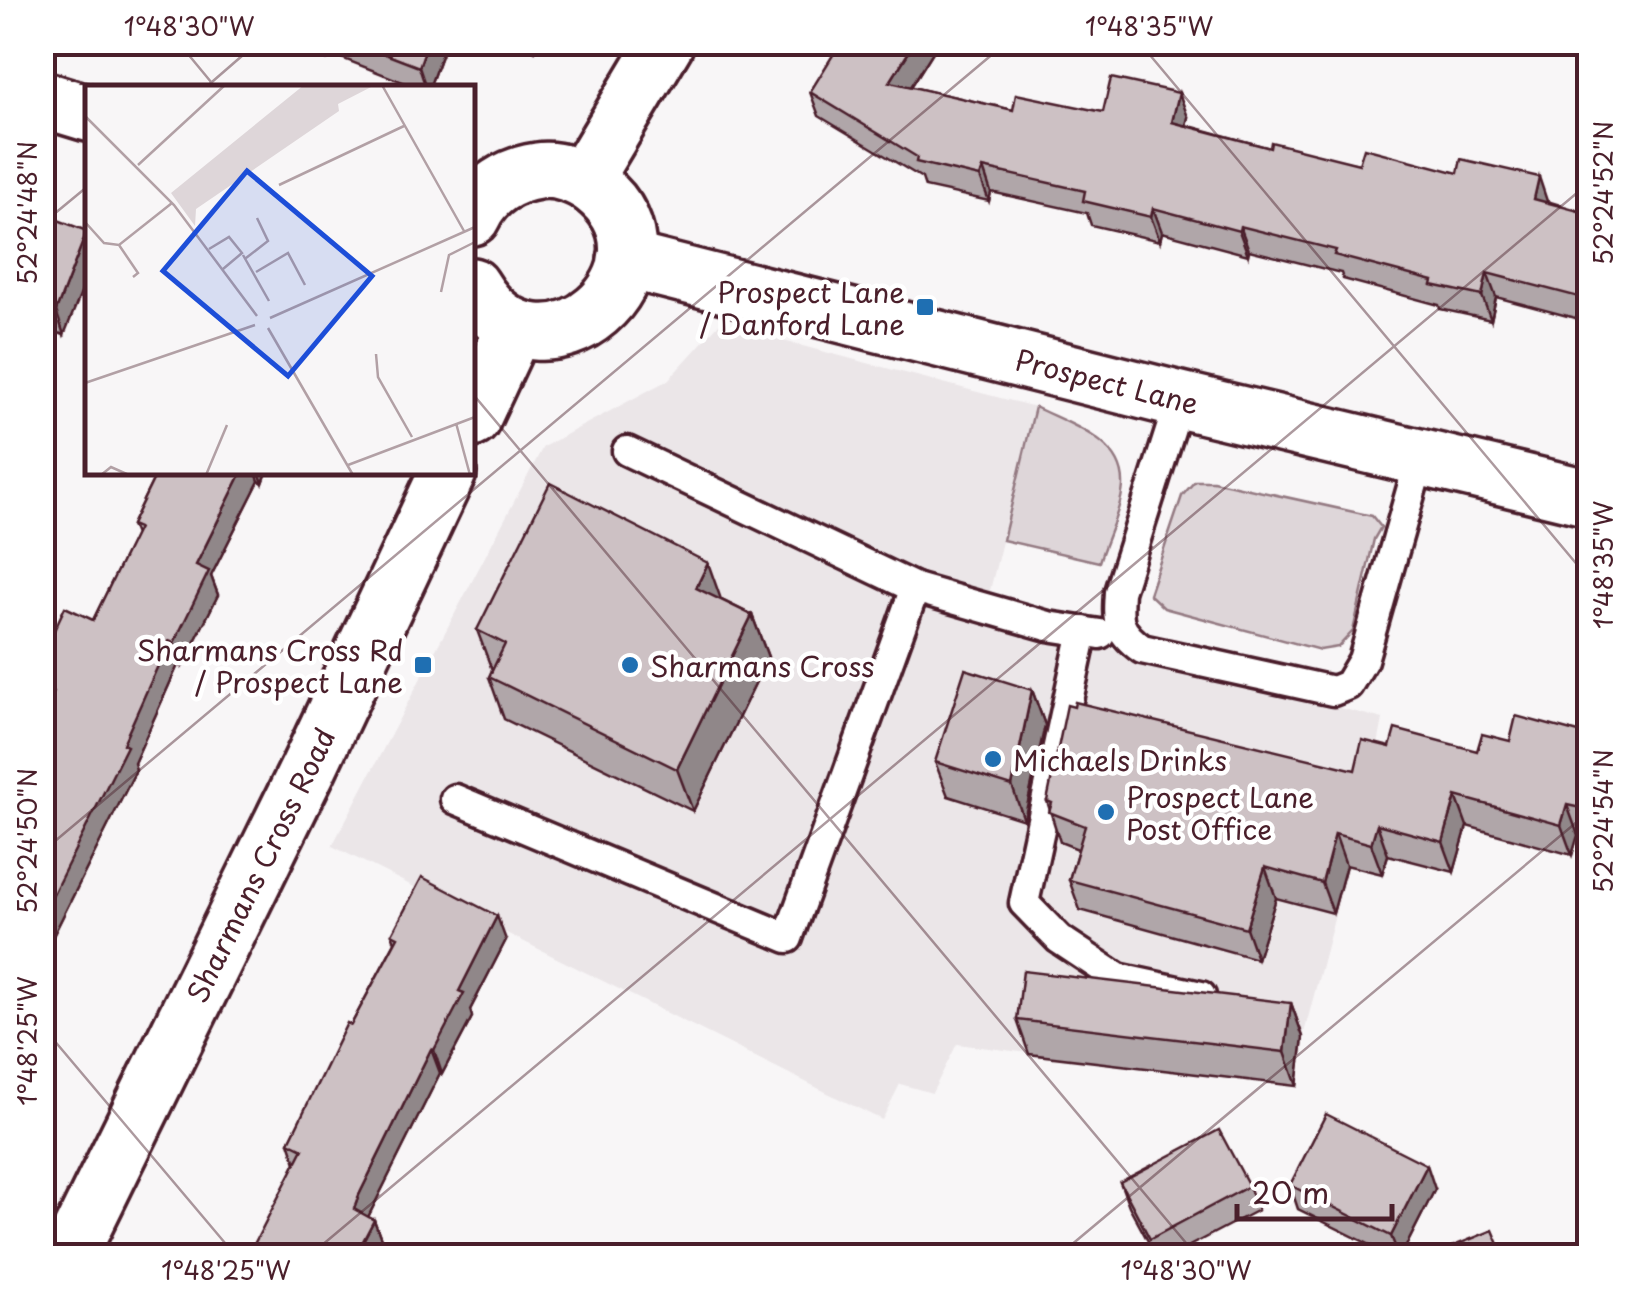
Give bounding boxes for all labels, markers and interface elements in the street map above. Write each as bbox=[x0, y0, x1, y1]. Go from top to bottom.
text: 1°48'30"W bbox=[124, 7, 255, 45]
text: 1°48'35"W bbox=[1085, 7, 1213, 45]
inset map bbox=[85, 85, 475, 475]
text: 52°24'52"N bbox=[1584, 121, 1622, 265]
text: 52°24'48"N bbox=[8, 141, 46, 285]
place label: Prospect Lane / Danford Lane bbox=[700, 270, 905, 345]
marker: Prospect Lane / Danford Lane bbox=[914, 296, 936, 318]
street label: Prospect Lane bbox=[1011, 337, 1203, 425]
text: 1°48'35"W bbox=[1584, 501, 1622, 629]
place label: Sharmans Cross Rd / Prospect Lane bbox=[137, 628, 403, 703]
place label: Sharmans Cross bbox=[650, 644, 875, 687]
marker: Sharmans Cross Rd / Prospect Lane bbox=[412, 654, 434, 676]
marker: Sharmans Cross bbox=[619, 654, 641, 676]
street label: Sharmans Cross Road bbox=[175, 720, 345, 1010]
place label: Michaels Drinks bbox=[1013, 738, 1227, 781]
marker: Michaels Drinks bbox=[982, 748, 1004, 770]
text: 52°24'54"N bbox=[1584, 749, 1622, 893]
text: 52°24'50"N bbox=[8, 768, 46, 914]
place label: Prospect Lane Post Office bbox=[1126, 775, 1314, 850]
marker: Prospect Lane Post Office bbox=[1095, 801, 1117, 823]
text: 1°48'25"W bbox=[8, 976, 46, 1106]
scale bar bbox=[1237, 1159, 1392, 1221]
text: 20 m bbox=[1252, 1169, 1329, 1214]
text: 1°48'25"W bbox=[161, 1251, 291, 1289]
text: 1°48'30"W bbox=[1121, 1251, 1252, 1289]

